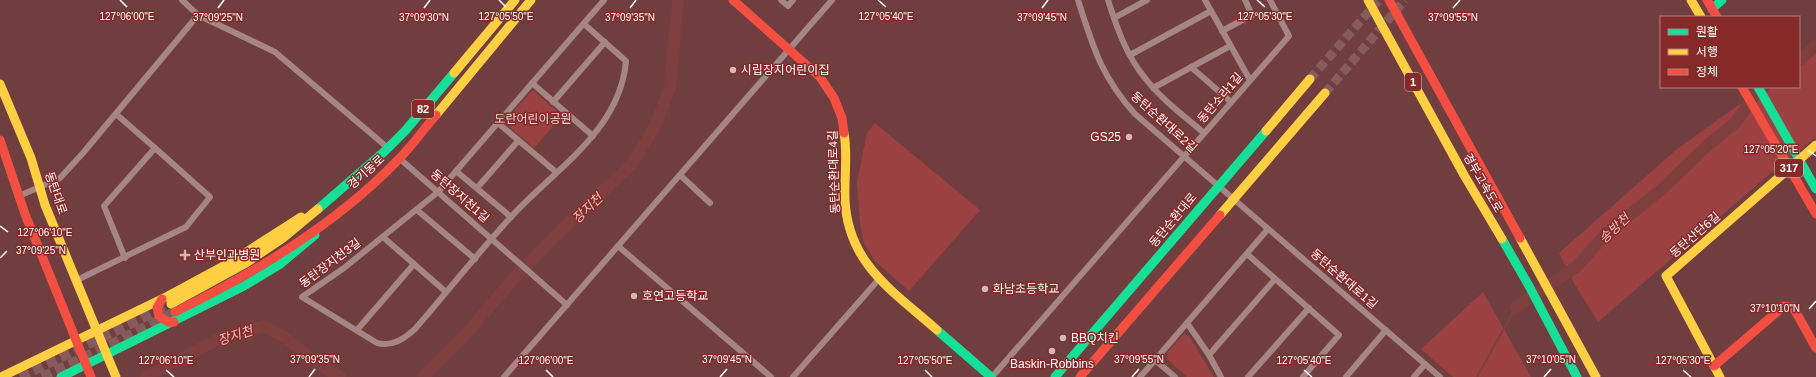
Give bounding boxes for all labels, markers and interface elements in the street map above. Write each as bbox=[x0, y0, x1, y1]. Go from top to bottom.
text: 127°06'00"E bbox=[99, 11, 155, 22]
text: 127°05'50"E bbox=[478, 11, 534, 22]
text: 127°05'40"E bbox=[858, 11, 914, 22]
text: 127°05'30"E bbox=[1237, 11, 1293, 22]
text: 37°09'25"N bbox=[193, 12, 243, 23]
text: 37°09'30"N bbox=[399, 12, 449, 23]
text: 37°09'35"N bbox=[605, 12, 655, 23]
text: 37°09'45"N bbox=[1017, 12, 1067, 23]
text: 37°09'55"N bbox=[1428, 12, 1478, 23]
legend bbox=[1660, 16, 1800, 88]
text: 원활 bbox=[1696, 25, 1718, 39]
text: 서행 bbox=[1696, 45, 1718, 59]
place label: 시립장지어린이집 bbox=[741, 63, 829, 77]
marker: 시립장지어린이집 bbox=[728, 65, 738, 75]
text: 정체 bbox=[1696, 65, 1718, 79]
street label: 동탄소라1길 bbox=[1194, 70, 1246, 126]
road number: 1 bbox=[1405, 73, 1421, 91]
street label: 동탄순환대로2길 bbox=[1128, 89, 1200, 155]
road number: 82 bbox=[412, 100, 434, 118]
park label: 도란어린이공원 bbox=[494, 112, 572, 126]
street label: 동탄순환대로4길 bbox=[826, 130, 842, 214]
place label: GS25 bbox=[1090, 130, 1121, 144]
marker: GS25 bbox=[1124, 132, 1134, 142]
text: 127°05'20"E bbox=[1743, 144, 1799, 155]
street label: 경부고속도로 bbox=[1460, 151, 1506, 215]
street label: 경기동로 bbox=[345, 152, 387, 192]
road number: 317 bbox=[1775, 159, 1803, 177]
street label: 동탄장지천1길 bbox=[428, 167, 492, 225]
street label: 동탄대로 bbox=[42, 170, 70, 216]
water label: 장지천 bbox=[569, 190, 606, 226]
street label: 동탄순환대로 bbox=[1146, 190, 1200, 250]
street label: 동탄산단6길 bbox=[1667, 209, 1723, 261]
water label: 송방천 bbox=[1596, 210, 1633, 246]
text: 127°06'10"E bbox=[17, 227, 73, 238]
street label: 동탄장지천3길 bbox=[297, 235, 363, 291]
text: 37°09'25"N bbox=[16, 245, 66, 256]
street label: 동탄순환대로1길 bbox=[1308, 246, 1380, 312]
place label: 산부인과병원 bbox=[194, 248, 260, 262]
marker: 산부인과병원 bbox=[179, 249, 191, 261]
place label: 화남초등학교 bbox=[993, 282, 1059, 296]
marker: 화남초등학교 bbox=[980, 284, 990, 294]
place label: 호연고등학교 bbox=[642, 289, 708, 303]
marker: 호연고등학교 bbox=[629, 291, 639, 301]
text: 37°10'10"N bbox=[1750, 303, 1800, 314]
water label: 장지천 bbox=[216, 322, 256, 348]
place label: BBQ치킨 bbox=[1071, 331, 1118, 345]
marker: BBQ치킨 bbox=[1058, 333, 1068, 343]
marker: Baskin-Robbins bbox=[1047, 346, 1057, 356]
text: 37°09'35"N bbox=[290, 354, 340, 365]
text: 37°09'45"N bbox=[702, 354, 752, 365]
text: 37°09'55"N bbox=[1114, 354, 1164, 365]
text: 37°10'05"N bbox=[1526, 354, 1576, 365]
text: 127°06'10"E bbox=[138, 355, 194, 366]
text: 127°06'00"E bbox=[518, 355, 574, 366]
text: 127°05'50"E bbox=[897, 355, 953, 366]
text: 127°05'40"E bbox=[1276, 355, 1332, 366]
text: 127°05'30"E bbox=[1655, 355, 1711, 366]
place label: Baskin-Robbins bbox=[1010, 357, 1094, 371]

